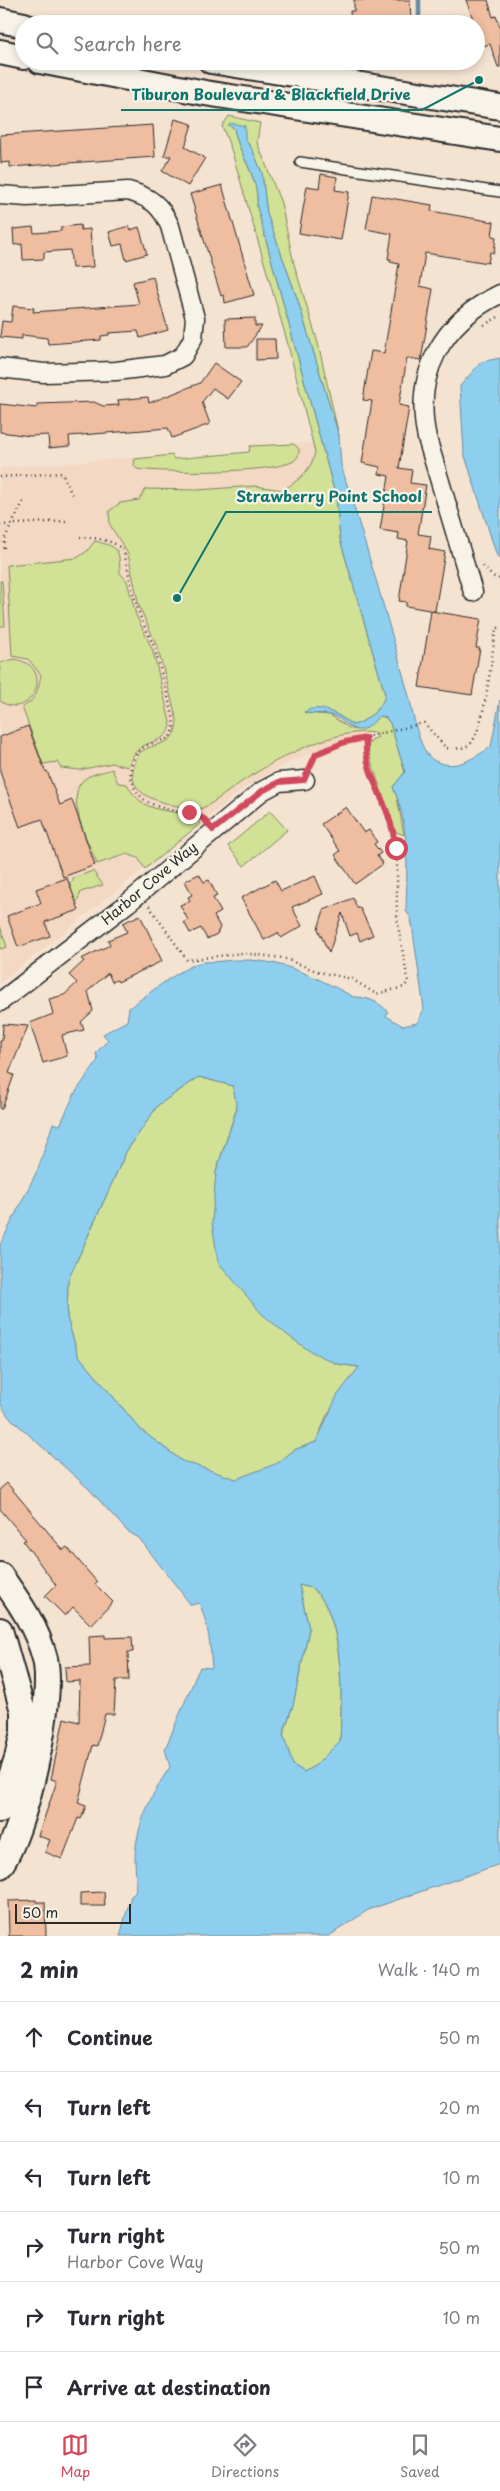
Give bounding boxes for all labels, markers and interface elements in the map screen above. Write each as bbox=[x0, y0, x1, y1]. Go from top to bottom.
search box bbox=[15, 15, 485, 70]
icon: search bbox=[33, 29, 61, 57]
text: Search here bbox=[73, 29, 182, 57]
callout: Tiburon Boulevard & Blackfield Drive bbox=[121, 80, 422, 110]
text: Tiburon Boulevard & Blackfield Drive bbox=[131, 82, 411, 105]
callout: Strawberry Point School bbox=[226, 482, 432, 512]
text: Strawberry Point School bbox=[236, 484, 422, 507]
route end bbox=[178, 801, 201, 824]
street label: Harbor Cove Way bbox=[96, 837, 202, 929]
route start bbox=[385, 837, 408, 860]
scale bar bbox=[15, 1901, 131, 1924]
text: 50 m bbox=[22, 1902, 58, 1923]
text: 2 min bbox=[20, 1953, 79, 1985]
text: Walk · 140 m bbox=[378, 1957, 480, 1981]
icon: ahead bbox=[20, 2023, 48, 2051]
text: Continue bbox=[67, 2023, 153, 2051]
text: 50 m bbox=[439, 2025, 480, 2049]
icon: left bbox=[20, 2093, 48, 2121]
text: Turn left bbox=[67, 2093, 151, 2121]
text: 20 m bbox=[439, 2095, 480, 2119]
icon: left bbox=[20, 2163, 48, 2191]
text: Turn left bbox=[67, 2163, 151, 2191]
text: 10 m bbox=[443, 2165, 480, 2189]
text: Turn right bbox=[67, 2221, 165, 2249]
icon: right bbox=[20, 2233, 48, 2261]
text: 50 m bbox=[439, 2235, 480, 2259]
text: Harbor Cove Way bbox=[67, 2249, 204, 2273]
icon: right bbox=[20, 2303, 48, 2331]
text: Turn right bbox=[67, 2303, 165, 2331]
text: 10 m bbox=[443, 2305, 480, 2329]
icon: arrive bbox=[20, 2373, 48, 2401]
text: Arrive at destination bbox=[67, 2373, 271, 2401]
tab: Map bbox=[60, 2431, 90, 2482]
tab: Directions bbox=[211, 2431, 279, 2482]
tab: Saved bbox=[400, 2431, 440, 2482]

